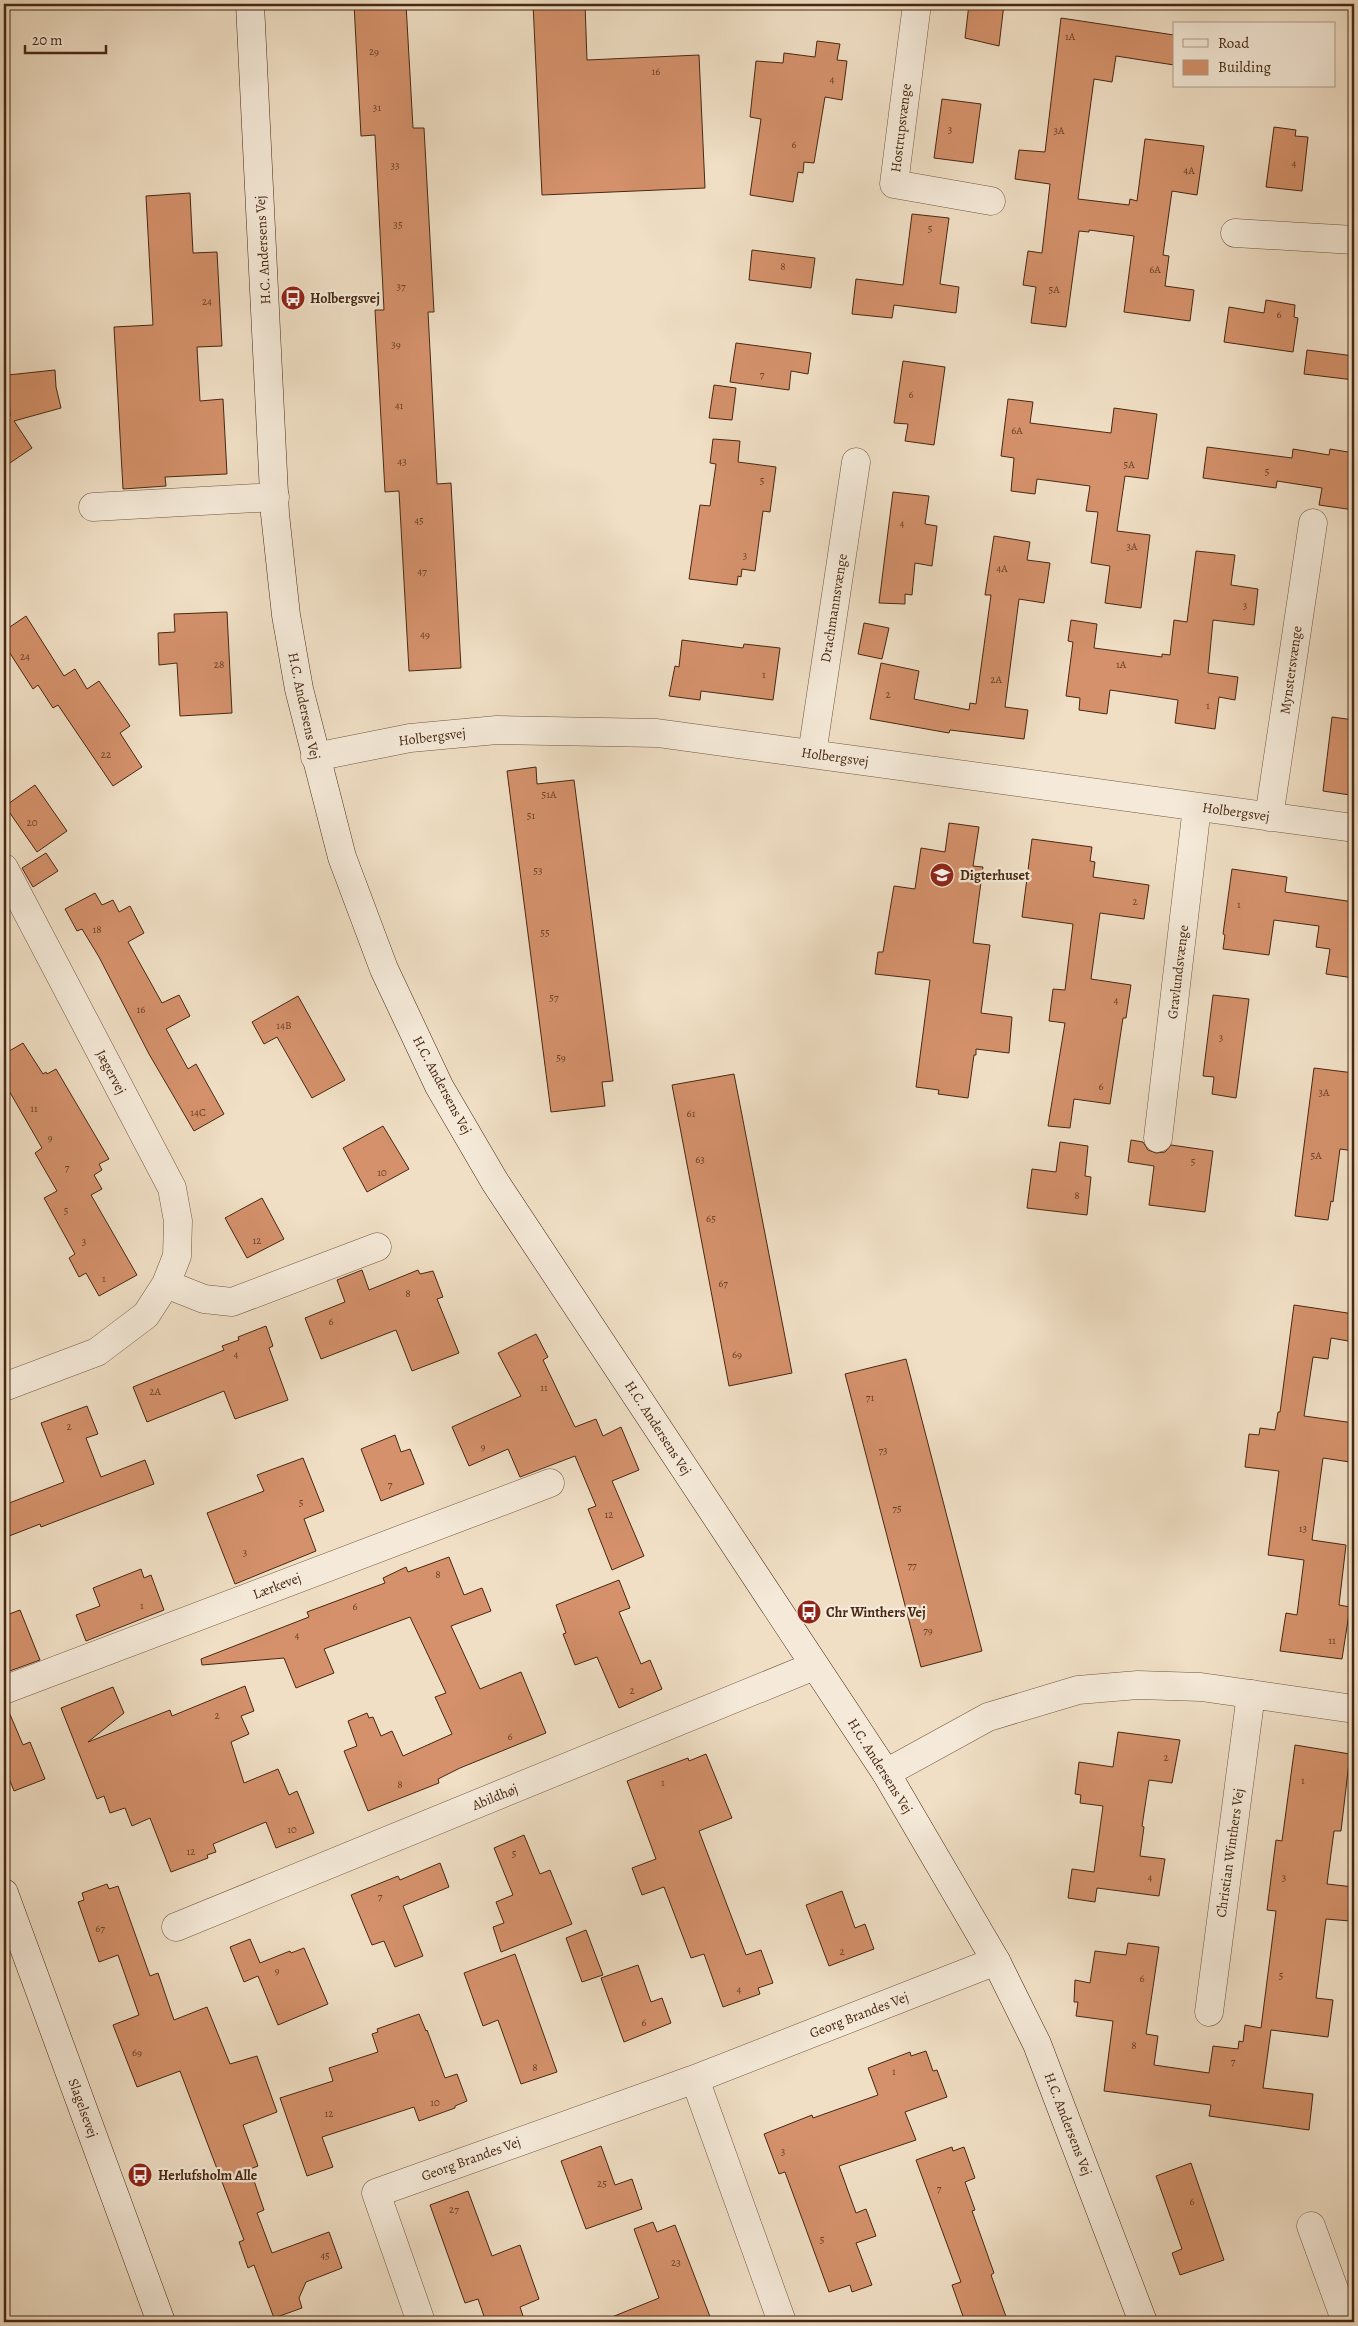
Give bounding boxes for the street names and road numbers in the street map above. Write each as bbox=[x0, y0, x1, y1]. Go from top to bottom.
street label: Hostrupsvænge bbox=[886, 82, 916, 174]
street label: H.C. Andersens Vej bbox=[251, 195, 275, 305]
street label: Drachmannsvænge bbox=[816, 552, 852, 664]
street label: Mynstersvænge bbox=[1275, 625, 1307, 715]
street label: H.C. Andersens Vej bbox=[283, 651, 325, 761]
street label: Holbergsvej bbox=[397, 723, 467, 751]
street label: Holbergsvej bbox=[800, 743, 870, 771]
street label: Holbergsvej bbox=[1201, 798, 1271, 826]
street label: Gravlundsvænge bbox=[1163, 924, 1193, 1020]
street label: H.C. Andersens Vej bbox=[408, 1032, 476, 1138]
street label: Jægervej bbox=[91, 1046, 131, 1098]
street label: H.C. Andersens Vej bbox=[620, 1377, 696, 1479]
street label: Lærkevej bbox=[250, 1568, 304, 1604]
street label: H.C. Andersens Vej bbox=[843, 1715, 917, 1817]
street label: Abildhøj bbox=[468, 1779, 521, 1815]
street label: Christian Winthers Vej bbox=[1212, 1787, 1248, 1919]
street label: Georg Brandes Vej bbox=[807, 1987, 911, 2043]
street label: H.C. Andersens Vej bbox=[1040, 2070, 1096, 2178]
street label: Slagelsevej bbox=[64, 2076, 102, 2140]
street label: Georg Brandes Vej bbox=[419, 2132, 523, 2186]

